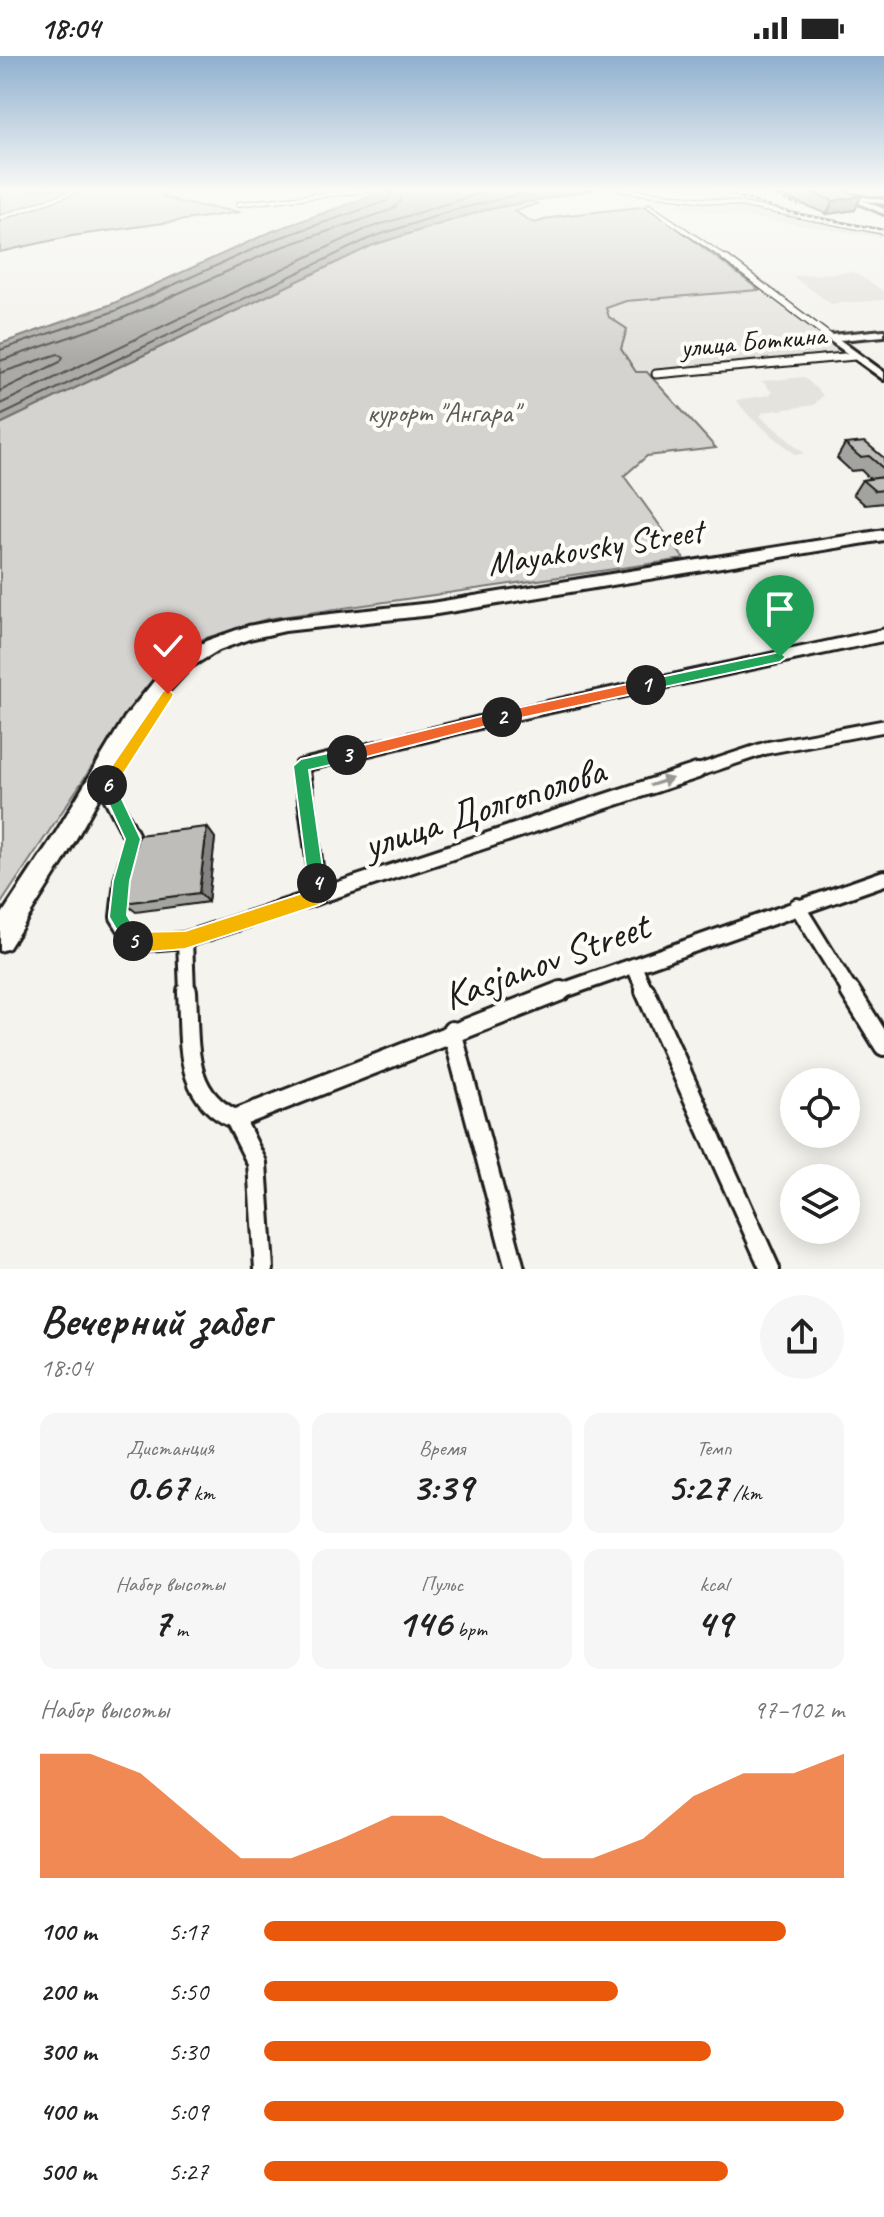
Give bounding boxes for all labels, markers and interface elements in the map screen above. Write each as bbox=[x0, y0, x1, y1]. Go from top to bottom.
text: 18:04 bbox=[40, 9, 100, 47]
street label: улица Боткина bbox=[677, 317, 830, 365]
park label: курорт "Ангара" bbox=[367, 395, 524, 430]
street label: Mayakovsky Street bbox=[484, 508, 710, 585]
pin bbox=[746, 575, 814, 657]
icon: arrive bbox=[758, 587, 802, 631]
pin bbox=[134, 612, 202, 694]
icon: check bbox=[146, 624, 190, 668]
pin: 1 bbox=[626, 665, 666, 705]
text: 1 bbox=[641, 671, 651, 699]
pin: 2 bbox=[482, 697, 522, 737]
text: 2 bbox=[497, 703, 507, 731]
pin: 3 bbox=[327, 735, 367, 775]
text: 3 bbox=[342, 741, 352, 769]
street label: улица Долгополова bbox=[355, 745, 614, 871]
pin: 6 bbox=[87, 765, 127, 805]
text: 6 bbox=[102, 771, 112, 799]
one-way arrow bbox=[650, 776, 674, 788]
pin: 4 bbox=[297, 863, 337, 903]
text: 4 bbox=[312, 869, 322, 897]
street label: Kasjanov Street bbox=[436, 899, 659, 1021]
pin: 5 bbox=[113, 921, 153, 961]
text: 5 bbox=[128, 927, 138, 955]
map controls bbox=[780, 1068, 860, 1244]
button: locate bbox=[780, 1068, 860, 1148]
button: layers bbox=[780, 1164, 860, 1244]
text: Вечерний забег bbox=[40, 1293, 270, 1348]
button: share bbox=[760, 1295, 844, 1379]
text: 18:04 bbox=[40, 1351, 92, 1384]
text: Дистанция bbox=[126, 1434, 214, 1462]
text: Время bbox=[419, 1434, 465, 1462]
text: Темп bbox=[696, 1434, 732, 1462]
text: 0.67 bbox=[125, 1462, 188, 1512]
text: 3:39 bbox=[411, 1462, 473, 1512]
text: 5:27 bbox=[666, 1462, 728, 1512]
text: km bbox=[188, 1479, 215, 1507]
text: /km bbox=[728, 1479, 762, 1507]
text: Набор высоты bbox=[115, 1570, 225, 1598]
text: Пульс bbox=[421, 1570, 463, 1598]
text: kcal bbox=[699, 1570, 729, 1598]
text: 7 bbox=[152, 1598, 170, 1648]
text: 146 bbox=[397, 1598, 452, 1648]
text: 49 bbox=[696, 1598, 732, 1648]
text: m bbox=[170, 1615, 188, 1643]
text: bpm bbox=[452, 1615, 487, 1643]
text: Набор высоты bbox=[40, 1693, 169, 1726]
text: 97–102 m bbox=[753, 1693, 844, 1726]
text: 100 m bbox=[40, 1915, 96, 1948]
text: 5:17 bbox=[168, 1915, 208, 1948]
text: 200 m bbox=[40, 1975, 96, 2008]
text: 5:50 bbox=[168, 1975, 208, 2008]
text: 300 m bbox=[40, 2035, 96, 2068]
text: 5:30 bbox=[168, 2035, 208, 2068]
text: 400 m bbox=[40, 2095, 96, 2128]
text: 5:09 bbox=[168, 2095, 208, 2128]
text: 500 m bbox=[40, 2155, 96, 2188]
text: 5:27 bbox=[168, 2155, 208, 2188]

